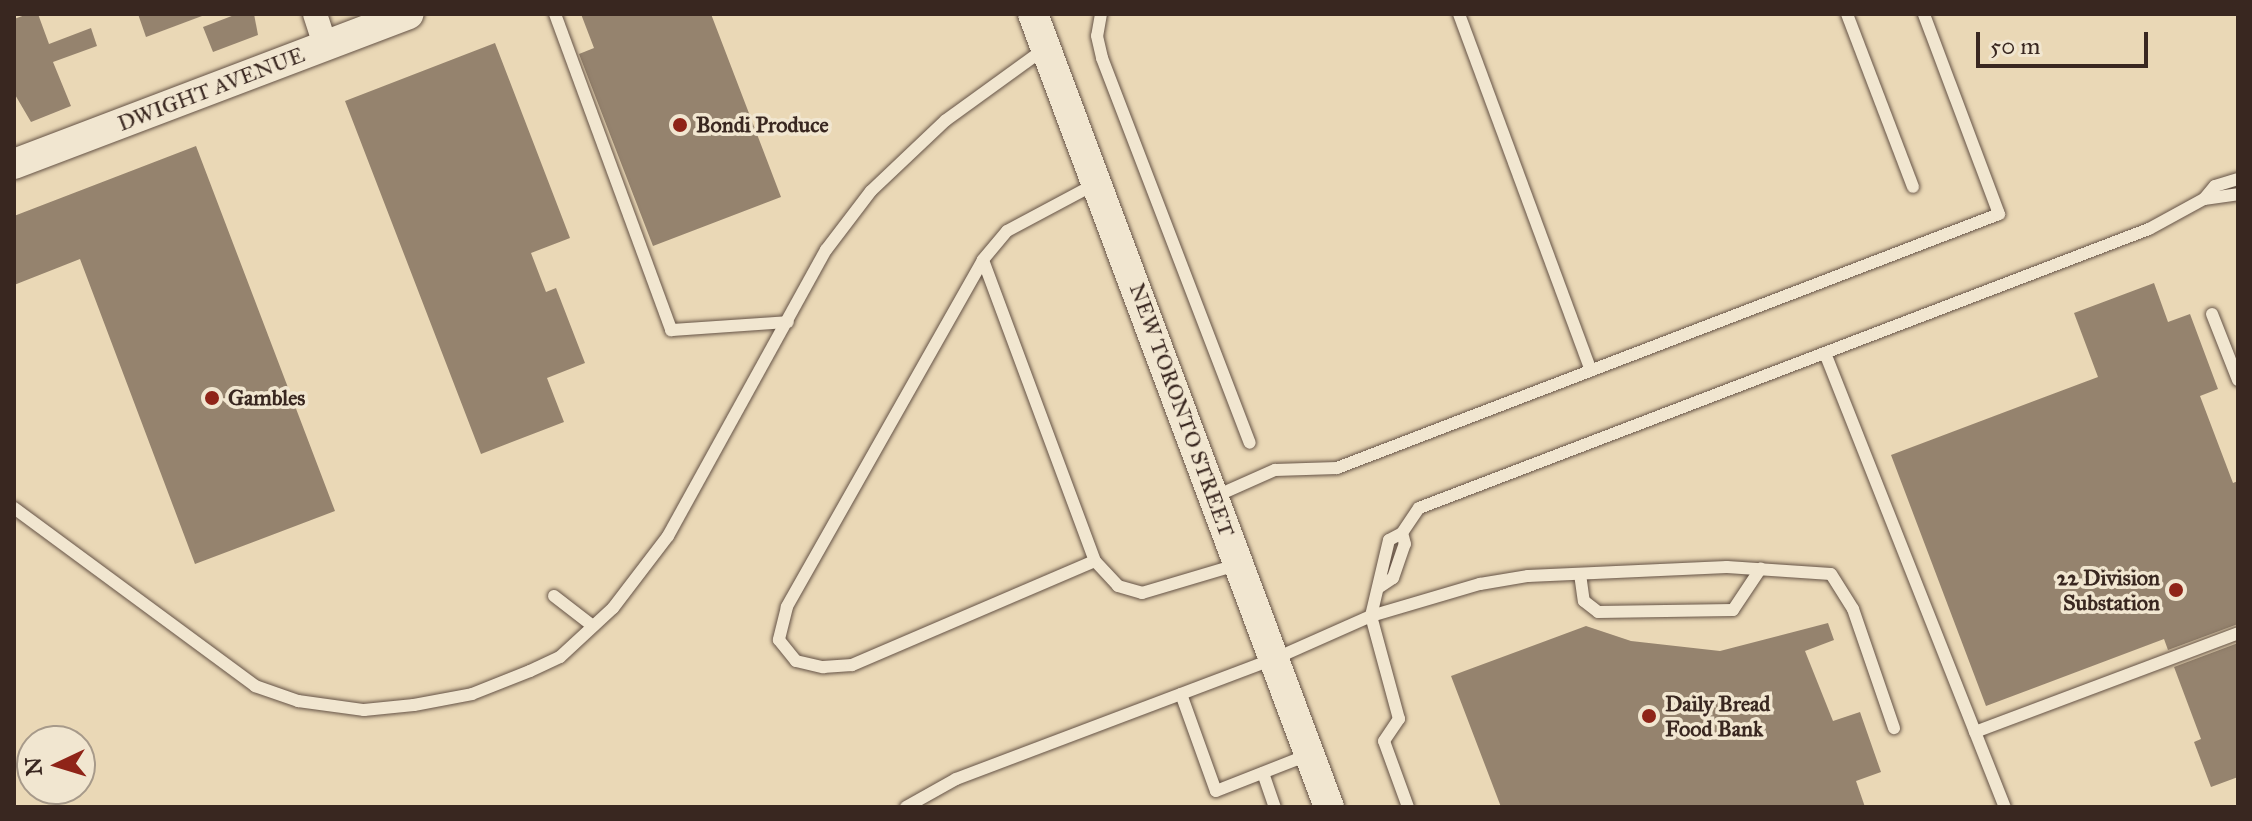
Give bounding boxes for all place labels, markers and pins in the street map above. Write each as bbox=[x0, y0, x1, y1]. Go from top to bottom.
place label: Bondi Produce bbox=[696, 112, 829, 138]
marker: Bondi Produce bbox=[671, 116, 689, 134]
place label: Gambles bbox=[228, 385, 305, 411]
marker: Gambles bbox=[203, 389, 221, 407]
place label: 22 Division Substation bbox=[2057, 564, 2160, 616]
marker: 22 Division Substation bbox=[2167, 581, 2185, 599]
place label: Daily Bread Food Bank bbox=[1665, 690, 1770, 742]
marker: Daily Bread Food Bank bbox=[1640, 707, 1658, 725]

